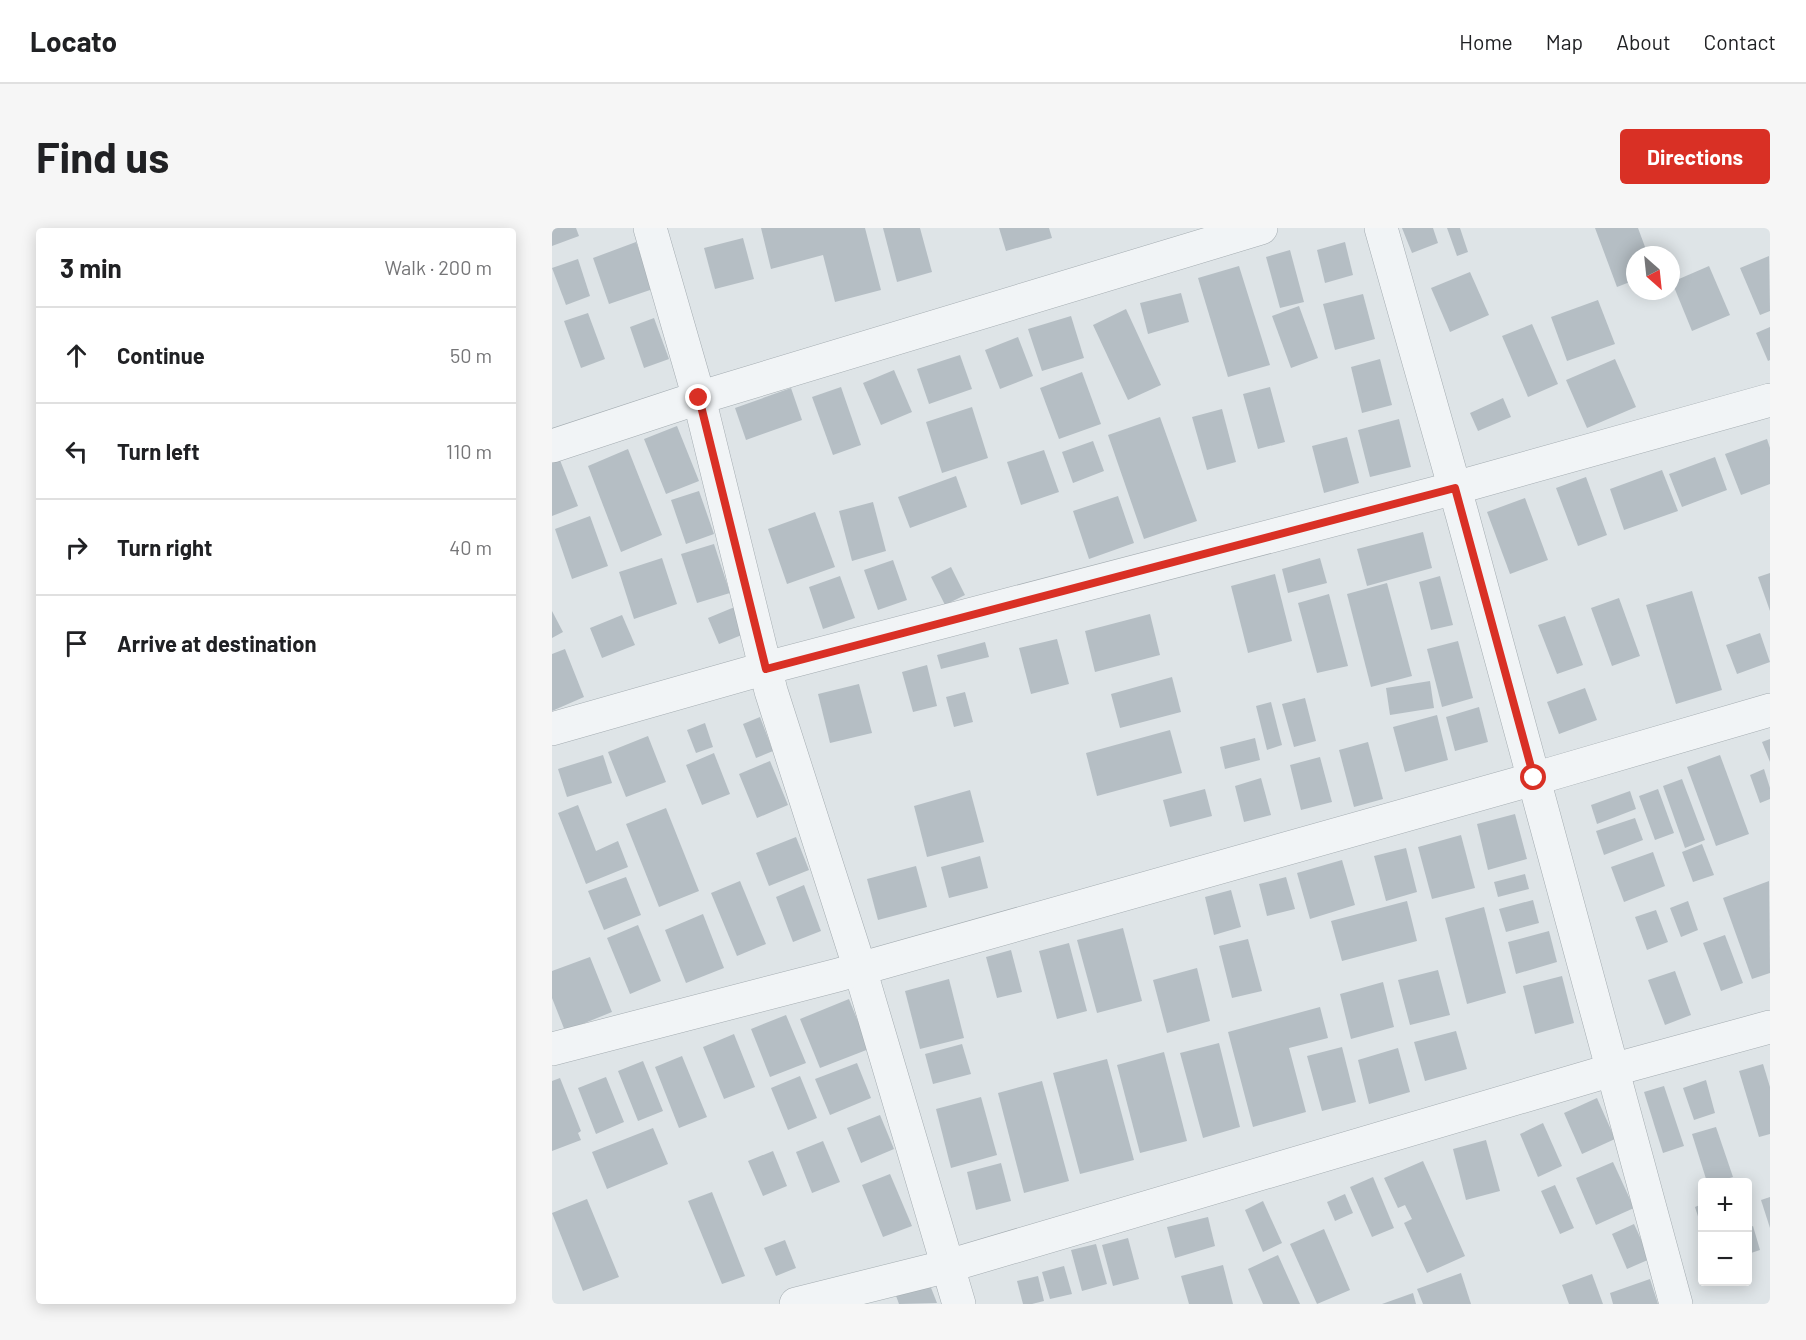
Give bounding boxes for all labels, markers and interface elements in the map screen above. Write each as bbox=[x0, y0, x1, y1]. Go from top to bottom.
text: Locato bbox=[30, 24, 117, 58]
text: Home bbox=[1459, 29, 1513, 54]
text: Map bbox=[1546, 29, 1583, 54]
text: About bbox=[1616, 29, 1671, 54]
text: Contact bbox=[1704, 29, 1776, 54]
button: Directions bbox=[1620, 129, 1770, 184]
text: Find us bbox=[36, 131, 169, 181]
north arrow bbox=[1626, 246, 1680, 300]
text: 3 min bbox=[60, 252, 122, 283]
text: Walk · 200 m bbox=[384, 255, 492, 279]
icon: ahead bbox=[60, 339, 93, 372]
text: Continue bbox=[117, 342, 205, 368]
text: 50 m bbox=[450, 343, 492, 367]
route end bbox=[685, 384, 711, 410]
icon: left bbox=[60, 435, 93, 468]
text: Turn left bbox=[117, 438, 200, 464]
text: 110 m bbox=[446, 439, 492, 463]
icon: right bbox=[60, 531, 93, 564]
text: Turn right bbox=[117, 534, 212, 560]
text: 40 m bbox=[449, 535, 492, 559]
icon: arrive bbox=[60, 627, 93, 660]
text: Arrive at destination bbox=[117, 630, 316, 656]
route start bbox=[1520, 764, 1546, 790]
map controls bbox=[1698, 1178, 1752, 1286]
button: + bbox=[1698, 1178, 1752, 1232]
button: − bbox=[1698, 1232, 1752, 1286]

